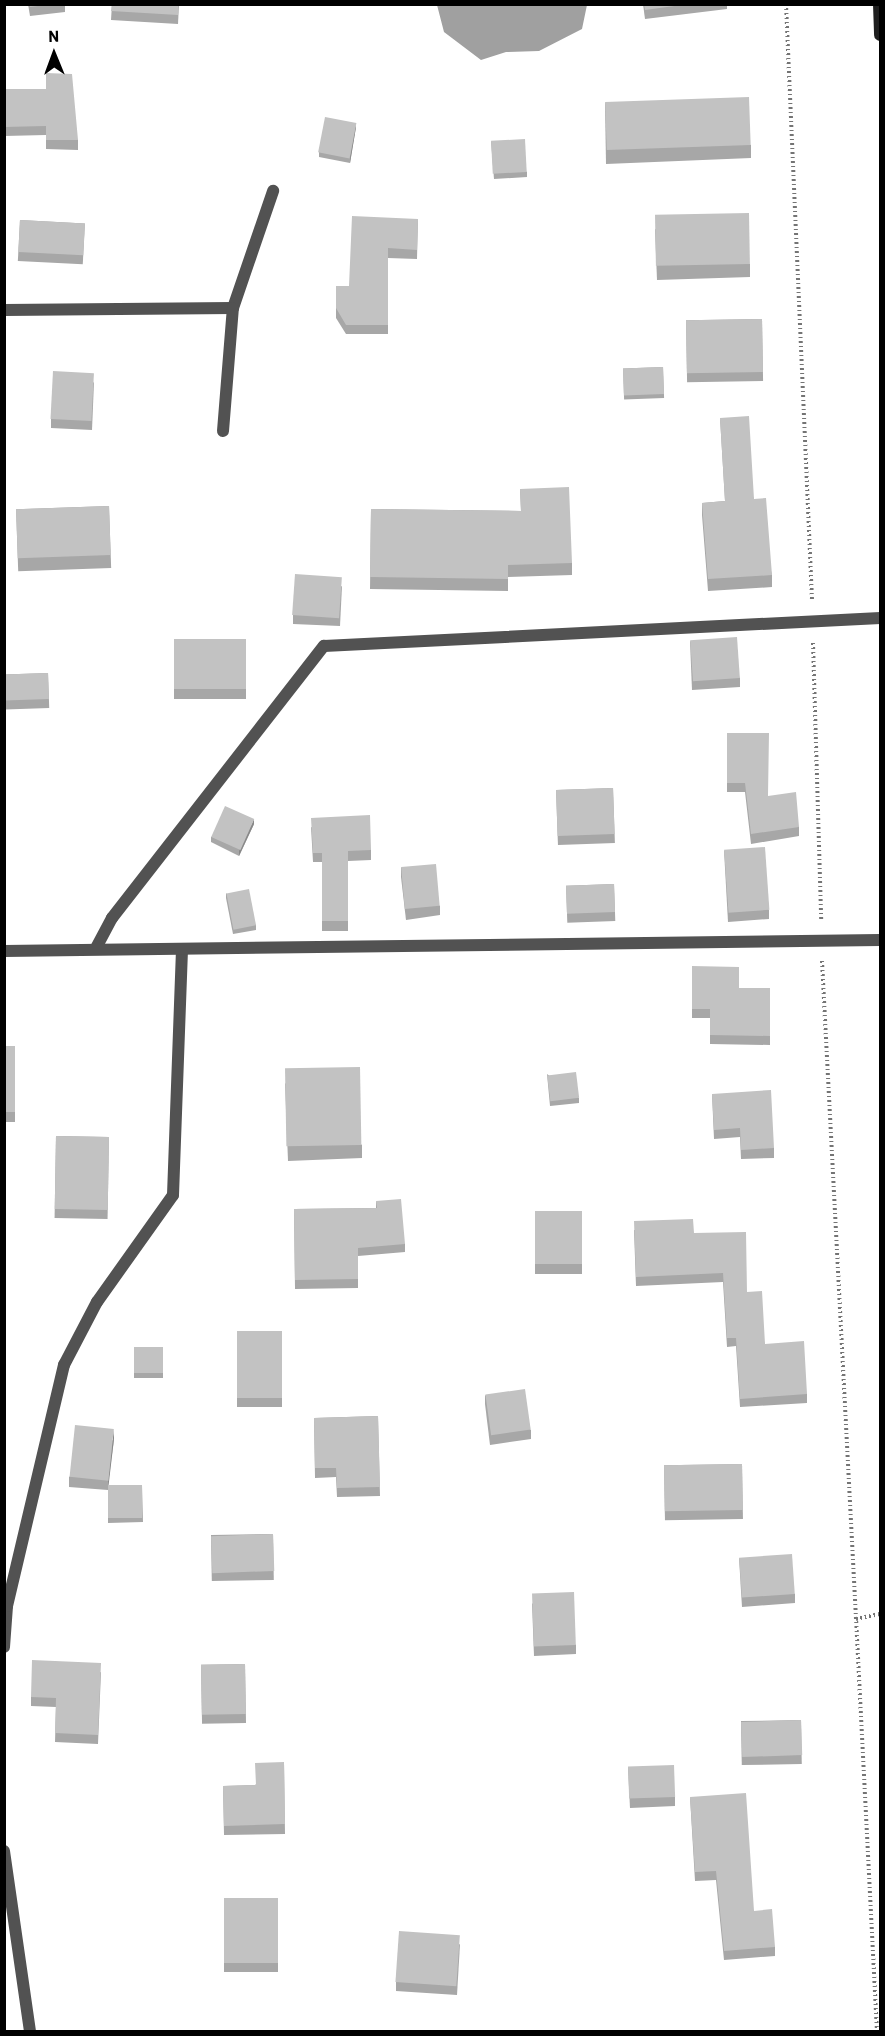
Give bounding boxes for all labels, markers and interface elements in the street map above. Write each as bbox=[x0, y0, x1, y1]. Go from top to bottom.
north arrow bbox=[24, 24, 84, 84]
text: N bbox=[48, 26, 59, 45]

